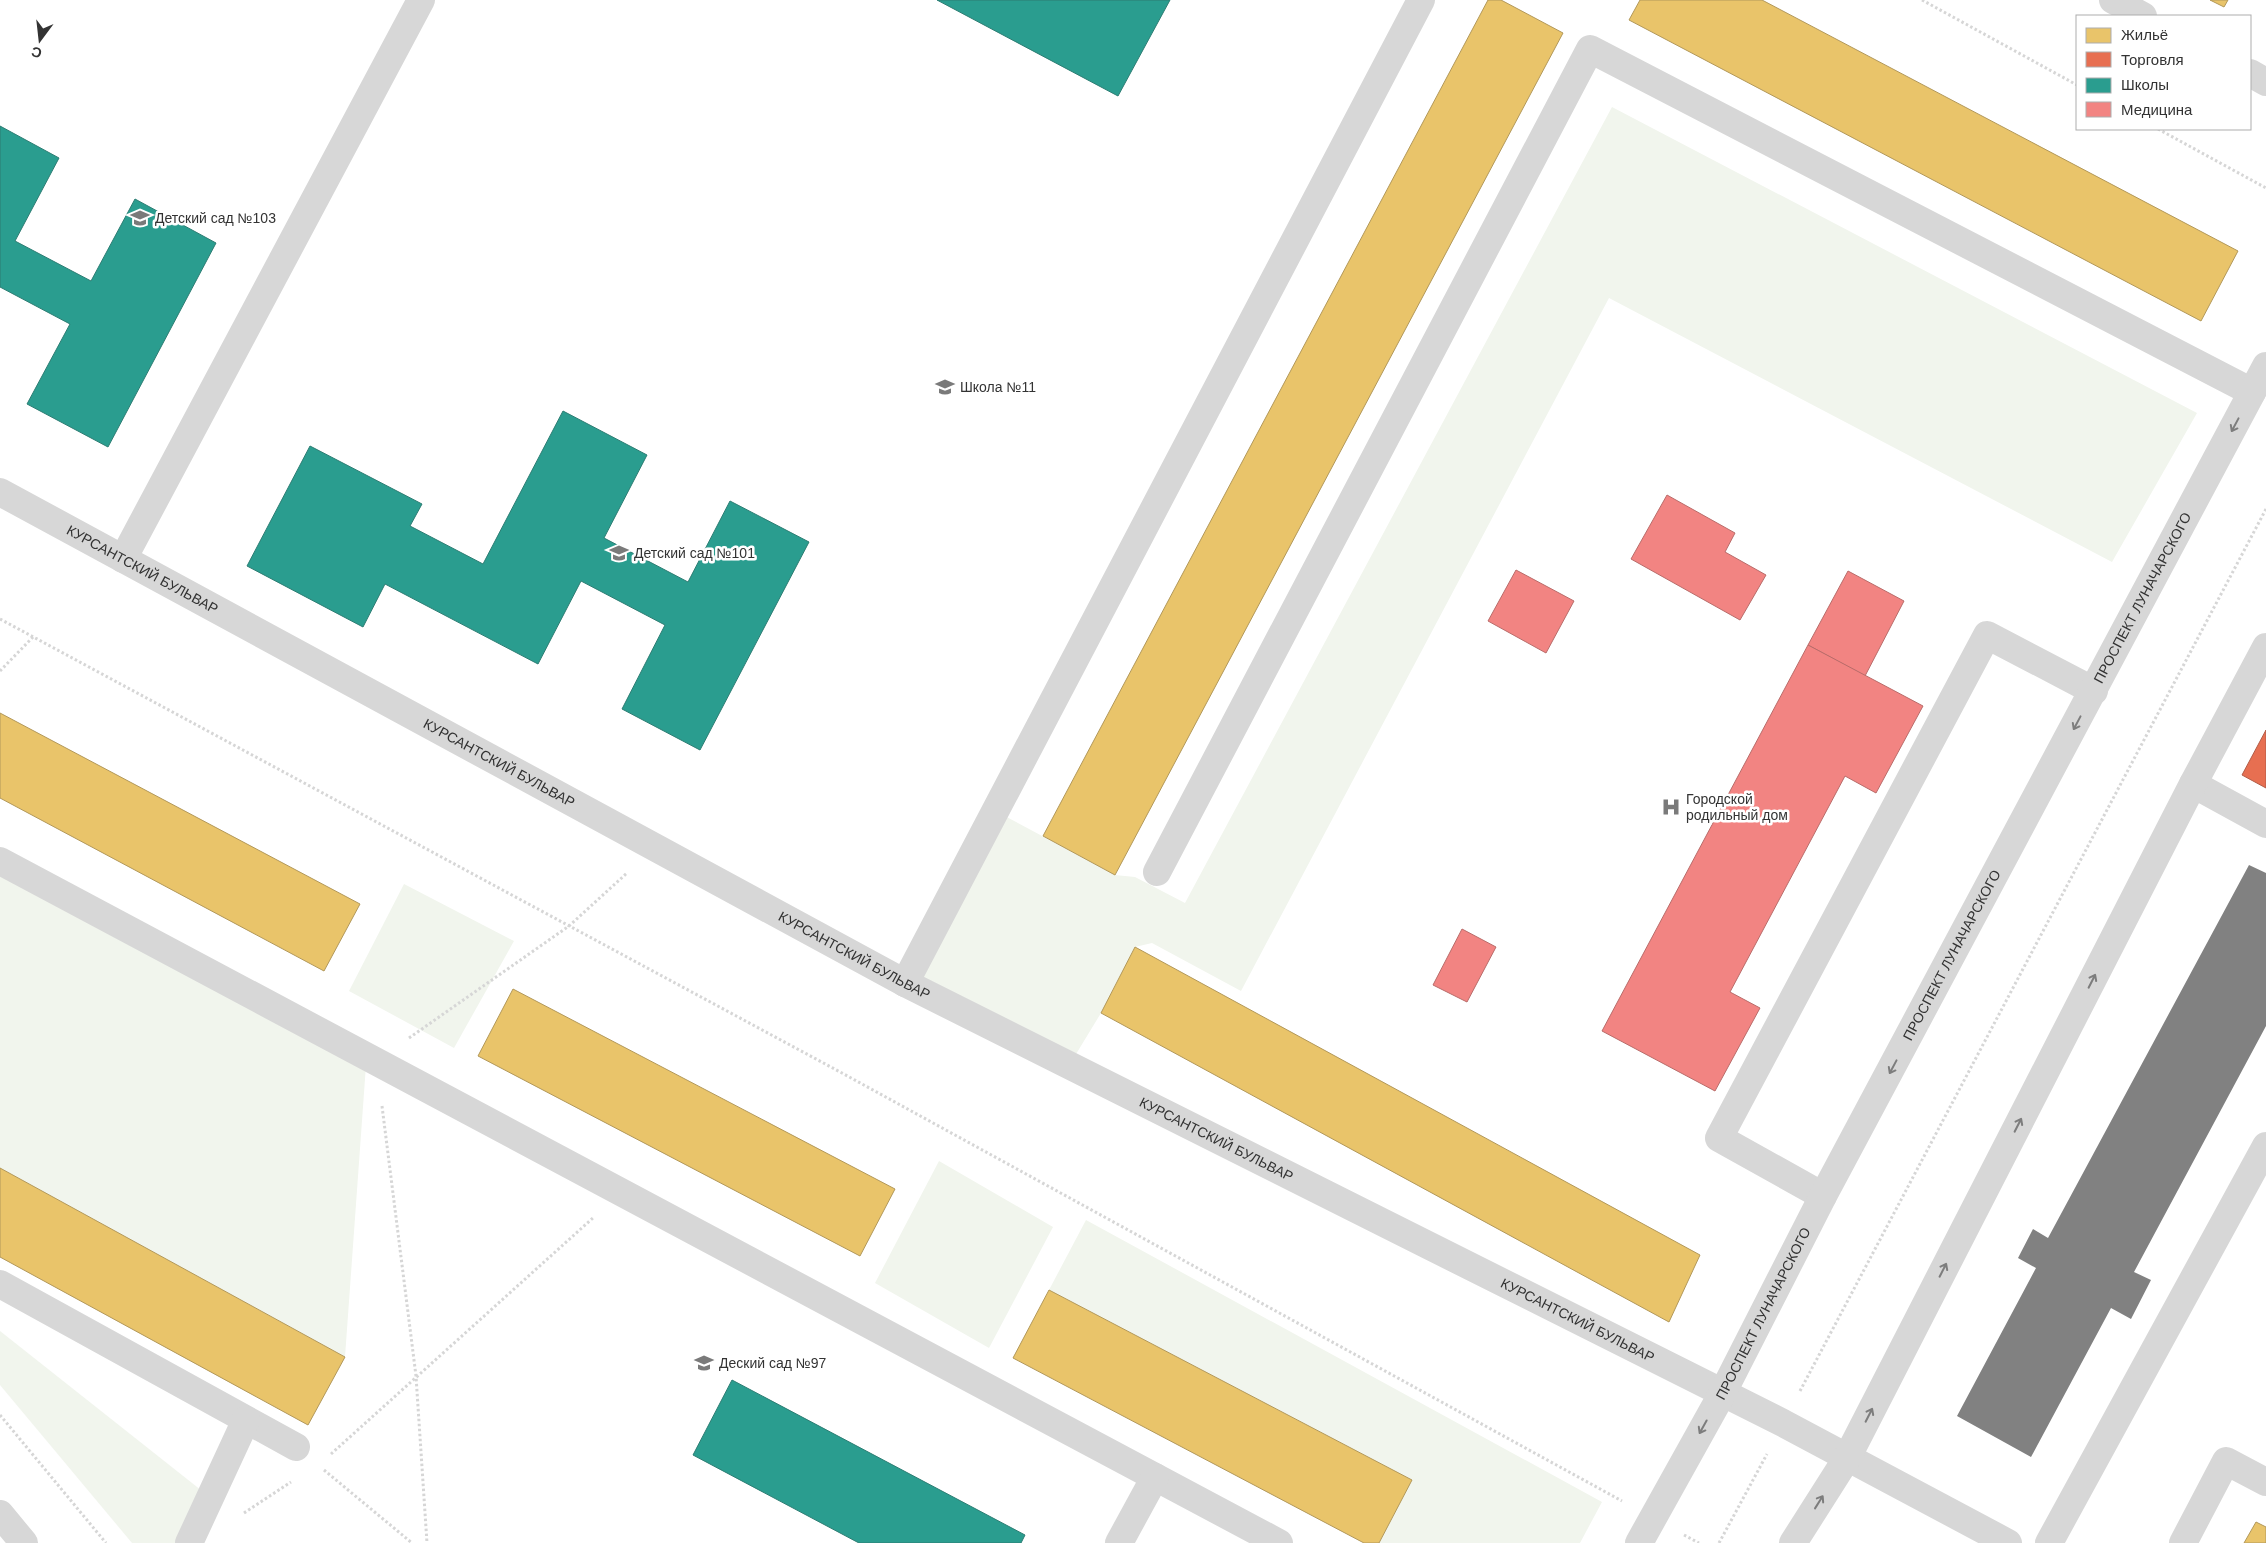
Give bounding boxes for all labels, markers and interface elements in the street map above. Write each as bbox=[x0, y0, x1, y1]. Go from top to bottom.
north arrow bbox=[15, 15, 65, 65]
legend bbox=[2076, 15, 2251, 130]
text: Жильё bbox=[2121, 26, 2168, 43]
text: С bbox=[30, 44, 44, 62]
text: Торговля bbox=[2121, 51, 2184, 68]
text: Школы bbox=[2121, 76, 2169, 93]
text: Медицина bbox=[2121, 101, 2193, 118]
school or university icon: Детский сад №103 bbox=[129, 207, 151, 229]
place label: Детский сад №103 bbox=[155, 210, 276, 226]
school or university icon: Школа №11 bbox=[934, 376, 956, 398]
place label: Школа №11 bbox=[960, 379, 1036, 395]
one-way arrow bbox=[2229, 417, 2239, 431]
street label: ПРОСПЕКТ ЛУНАЧАРСКОГО bbox=[2090, 510, 2194, 686]
street label: КУРСАНТСКИЙ БУЛЬВАР bbox=[64, 522, 221, 617]
school or university icon: Детский сад №101 bbox=[608, 542, 630, 564]
place label: Детский сад №101 bbox=[634, 545, 755, 561]
street label: КУРСАНТСКИЙ БУЛЬВАР bbox=[421, 715, 578, 810]
one-way arrow bbox=[2072, 715, 2081, 730]
place label: Городской родильный дом bbox=[1686, 791, 1788, 823]
hospital icon: Городской родильный дом bbox=[1660, 796, 1682, 818]
street label: ПРОСПЕКТ ЛУНАЧАРСКОГО bbox=[1900, 867, 2004, 1043]
street label: КУРСАНТСКИЙ БУЛЬВАР bbox=[776, 908, 933, 1002]
one-way arrow bbox=[2088, 974, 2097, 989]
one-way arrow bbox=[1888, 1059, 1898, 1074]
street label: КУРСАНТСКИЙ БУЛЬВАР bbox=[1137, 1094, 1296, 1184]
one-way arrow bbox=[2013, 1118, 2023, 1133]
street label: ПРОСПЕКТ ЛУНАЧАРСКОГО bbox=[1713, 1225, 1814, 1402]
one-way arrow bbox=[1939, 1263, 1948, 1278]
street label: КУРСАНТСКИЙ БУЛЬВАР bbox=[1498, 1275, 1657, 1365]
school or university icon: Деский сад №97 bbox=[693, 1352, 715, 1374]
place label: Деский сад №97 bbox=[719, 1355, 827, 1371]
one-way arrow bbox=[1864, 1407, 1874, 1422]
one-way arrow bbox=[1698, 1420, 1708, 1435]
one-way arrow bbox=[1815, 1495, 1825, 1509]

